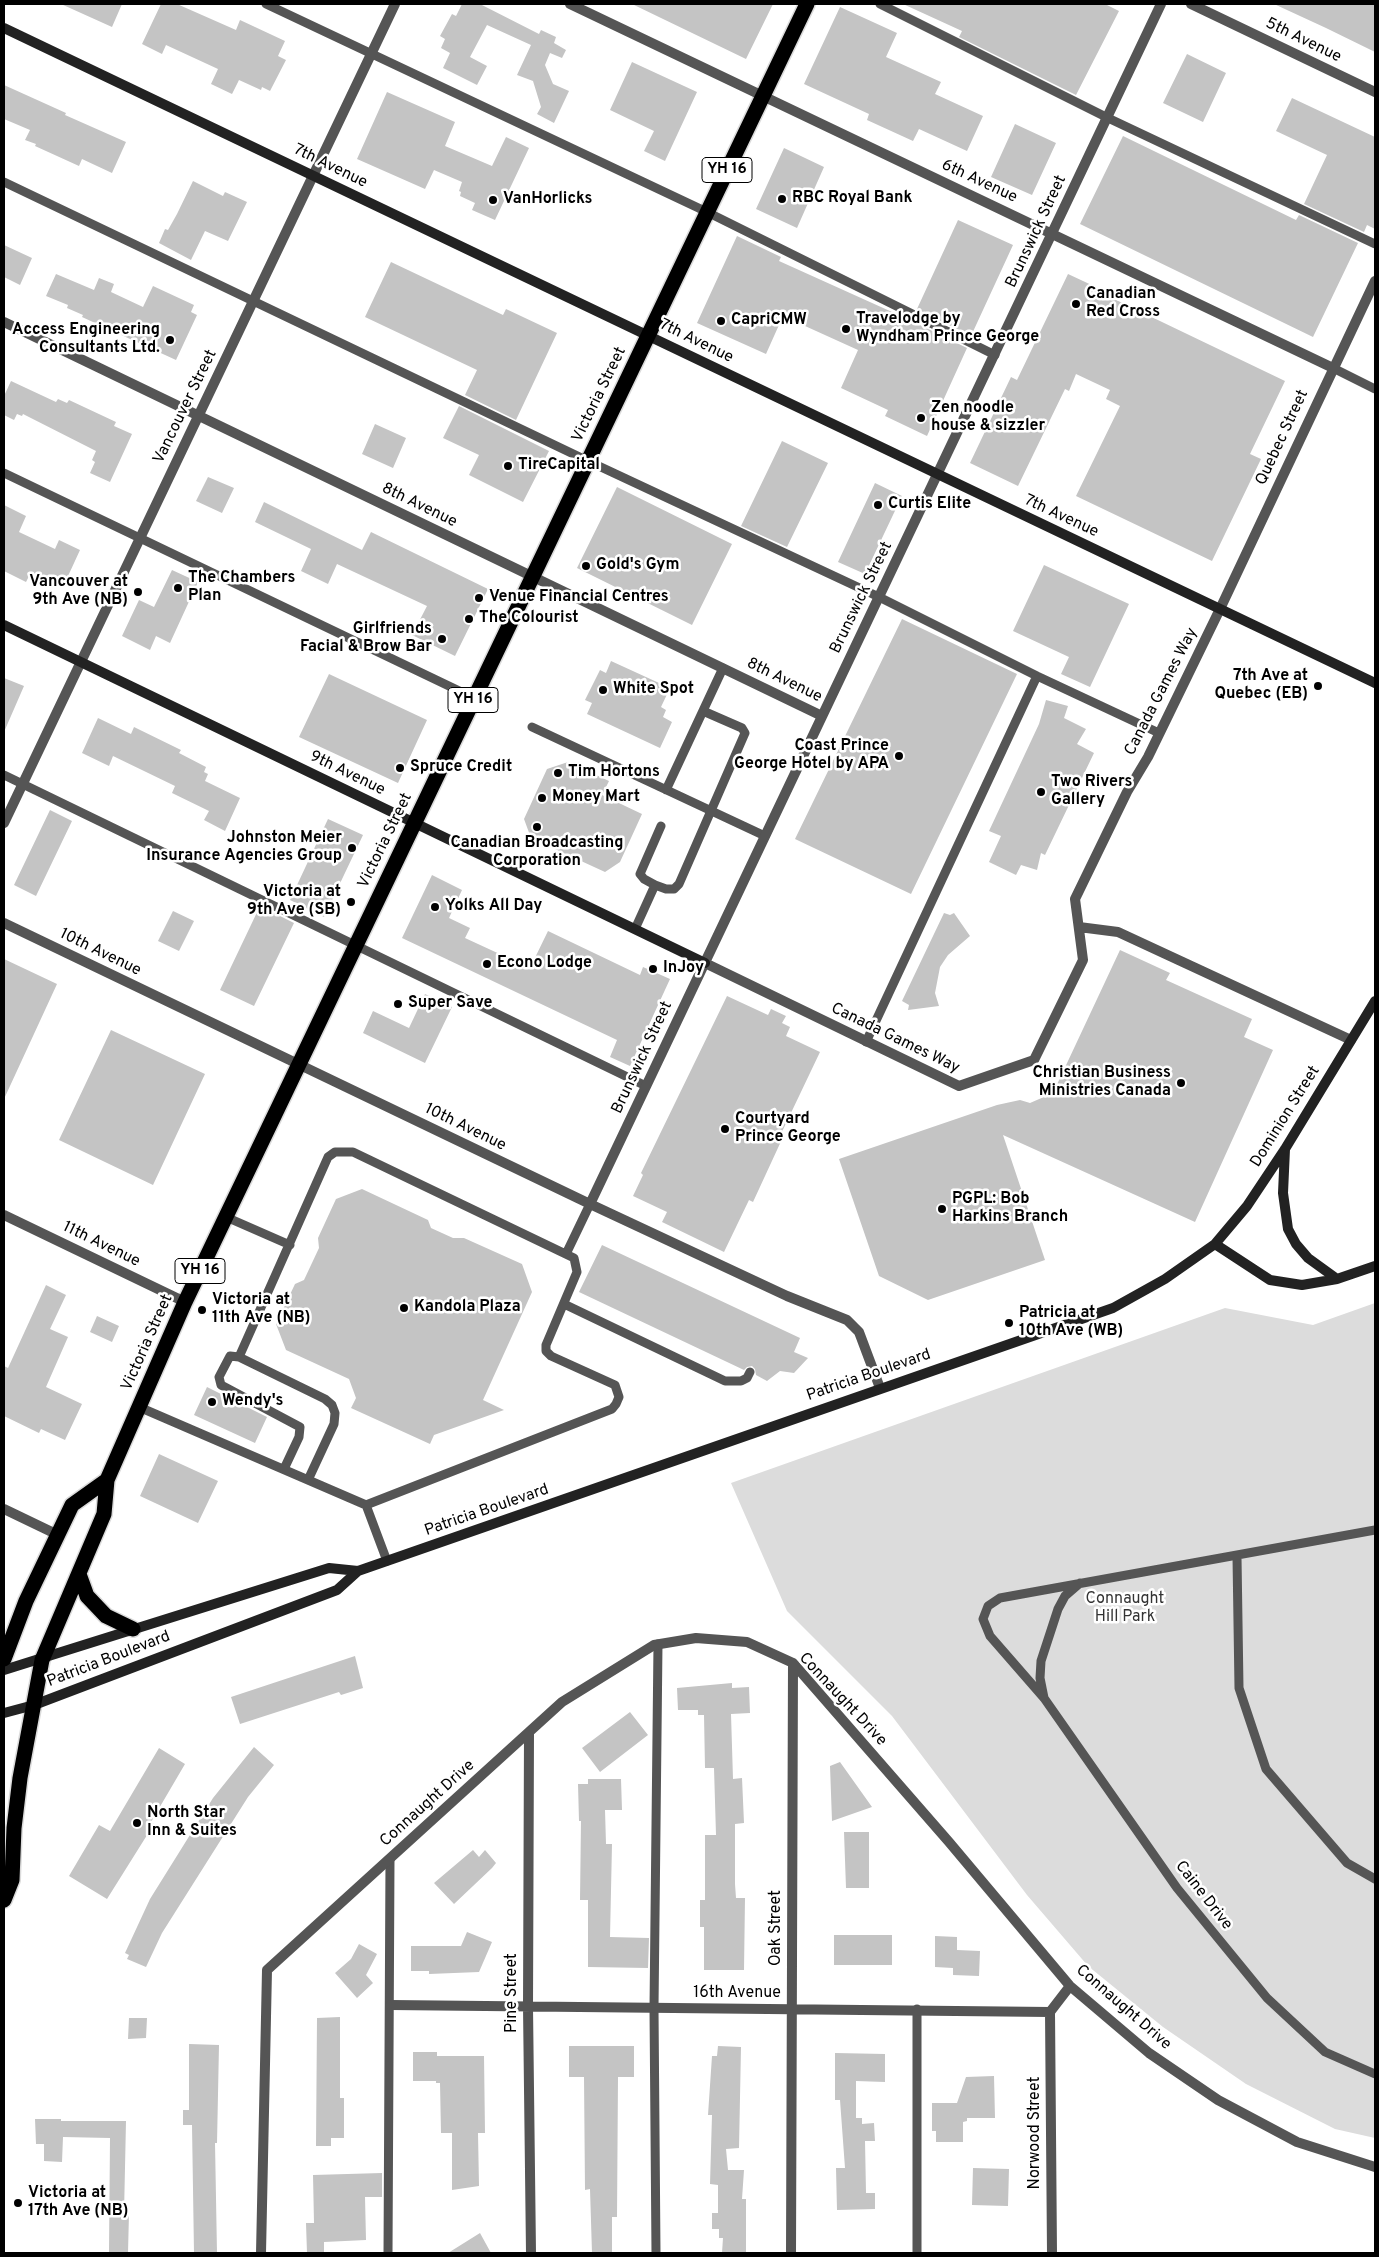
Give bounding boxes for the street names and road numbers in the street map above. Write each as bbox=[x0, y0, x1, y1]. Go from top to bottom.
street label: 5th Avenue bbox=[1262, 14, 1344, 68]
street label: 7th Avenue bbox=[290, 141, 370, 193]
street label: 6th Avenue bbox=[938, 156, 1020, 208]
road number: YH 16 bbox=[702, 158, 752, 182]
street label: Brunswick Street bbox=[1003, 173, 1071, 291]
street label: 7th Avenue bbox=[656, 316, 736, 368]
street label: Victoria Street bbox=[569, 344, 631, 446]
street label: Vancouver Street bbox=[150, 347, 222, 467]
street label: Quebec Street bbox=[1252, 387, 1314, 489]
street label: 8th Avenue bbox=[378, 480, 460, 532]
street label: 7th Avenue bbox=[1021, 491, 1101, 543]
street label: Brunswick Street bbox=[827, 539, 897, 657]
street label: Canada Games Way bbox=[1121, 625, 1203, 759]
street label: 8th Avenue bbox=[743, 655, 825, 707]
road number: YH 16 bbox=[448, 688, 498, 712]
street label: 9th Avenue bbox=[306, 748, 388, 800]
street label: Victoria Street bbox=[355, 790, 417, 892]
street label: 10th Avenue bbox=[56, 925, 144, 981]
street label: Brunswick Street bbox=[609, 999, 677, 1117]
street label: Canada Games Way bbox=[827, 999, 963, 1079]
street label: Dominion Street bbox=[1247, 1063, 1325, 1171]
street label: 10th Avenue bbox=[421, 1100, 509, 1156]
street label: 11th Avenue bbox=[59, 1218, 143, 1272]
road number: YH 16 bbox=[175, 1258, 225, 1284]
street label: Victoria Street bbox=[118, 1292, 178, 1394]
street label: Patricia Boulevard bbox=[804, 1346, 934, 1406]
street label: Patricia Boulevard bbox=[422, 1481, 552, 1541]
street label: Patricia Boulevard bbox=[45, 1628, 173, 1692]
street label: Connaught Drive bbox=[794, 1649, 890, 1751]
street label: Connaught Drive bbox=[377, 1757, 479, 1851]
street label: Caine Drive bbox=[1170, 1858, 1236, 1934]
street label: Oak Street bbox=[767, 1890, 787, 1966]
street label: Pine Street bbox=[503, 1953, 523, 2033]
street label: Connaught Drive bbox=[1071, 1961, 1175, 2055]
street label: 16th Avenue bbox=[693, 1984, 781, 2004]
street label: Norwood Street bbox=[1026, 2077, 1046, 2189]

